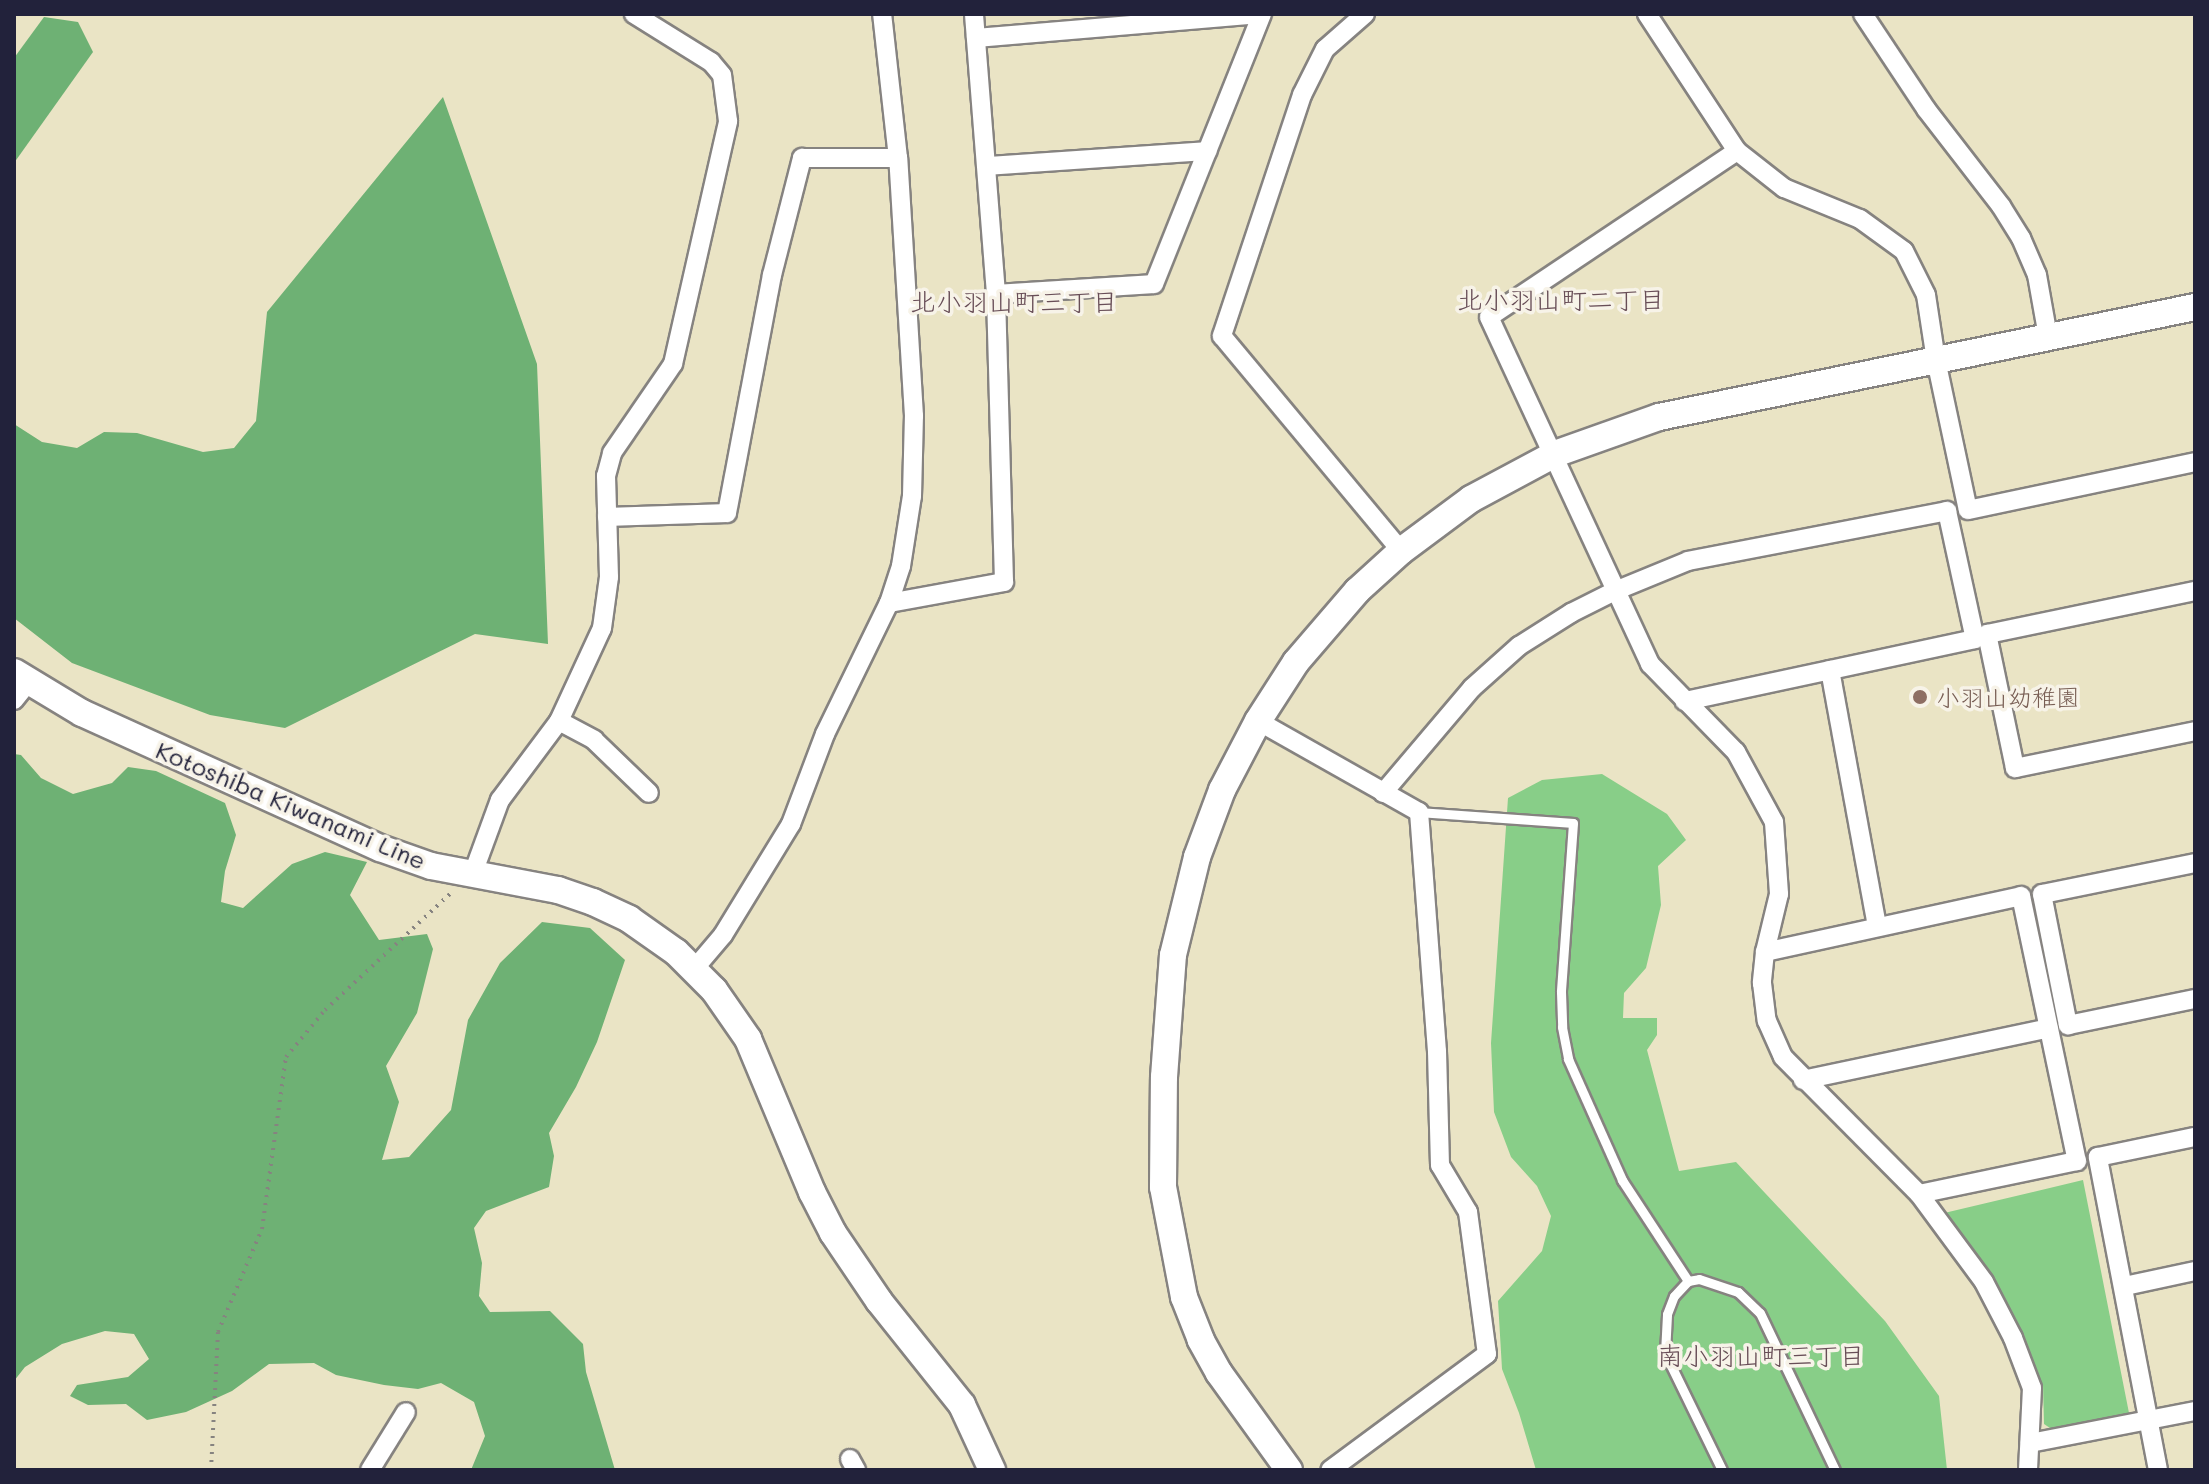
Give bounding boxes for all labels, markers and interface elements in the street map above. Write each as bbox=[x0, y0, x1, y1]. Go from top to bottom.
district label: 北小羽山町二丁目 bbox=[1457, 284, 1665, 316]
district label: 北小羽山町三丁目 bbox=[910, 286, 1118, 318]
place label: 小羽山幼稚園 bbox=[1936, 683, 2080, 711]
marker: 小羽山幼稚園 bbox=[1911, 688, 1929, 706]
street label: Kotoshiba Kiwanami Line bbox=[152, 735, 430, 875]
district label: 南小羽山町三丁目 bbox=[1657, 1340, 1865, 1372]

